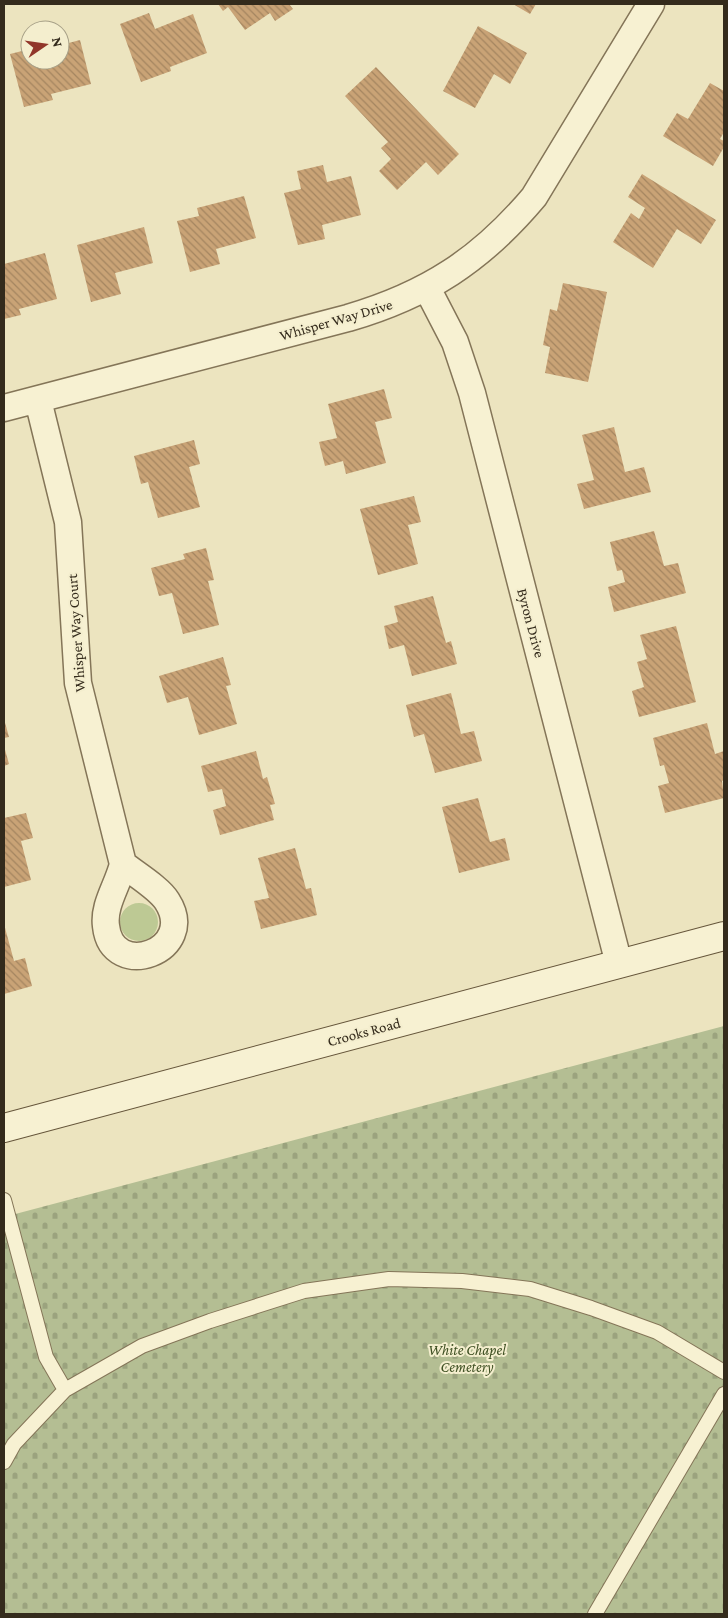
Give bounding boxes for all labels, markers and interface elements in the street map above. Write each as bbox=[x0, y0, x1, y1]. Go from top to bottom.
north arrow bbox=[20, 20, 70, 70]
text: N bbox=[49, 36, 67, 49]
street label: Whisper Way Drive bbox=[278, 296, 395, 345]
street label: Whisper Way Court bbox=[64, 572, 89, 693]
street label: Byron Drive bbox=[513, 587, 548, 660]
street label: Crooks Road bbox=[326, 1015, 402, 1049]
park label: White Chapel Cemetery bbox=[428, 1342, 506, 1376]

